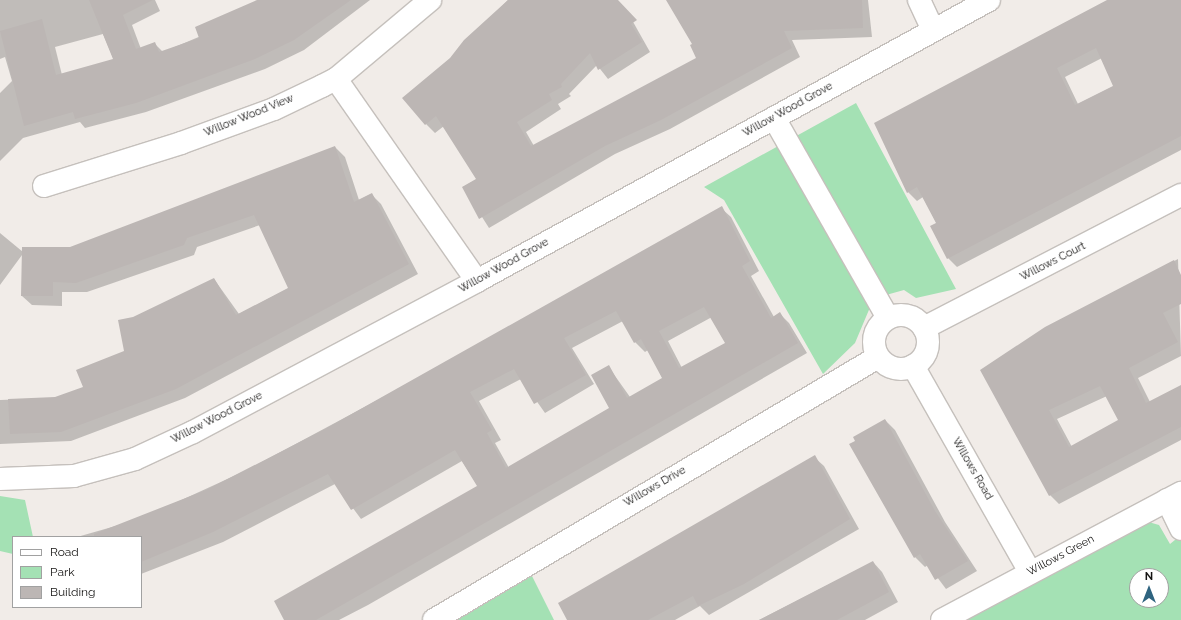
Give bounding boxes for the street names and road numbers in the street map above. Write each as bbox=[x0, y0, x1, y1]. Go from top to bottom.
street label: Willow Wood Grove bbox=[740, 80, 836, 140]
street label: Willow Wood View bbox=[202, 92, 296, 140]
street label: Willow Wood Grove bbox=[456, 236, 552, 296]
street label: Willows Court bbox=[1018, 240, 1088, 284]
street label: Willow Wood Grove bbox=[169, 389, 265, 447]
street label: Willows Road bbox=[949, 436, 995, 502]
street label: Willows Drive bbox=[622, 464, 688, 510]
street label: Willows Green bbox=[1025, 533, 1097, 579]

